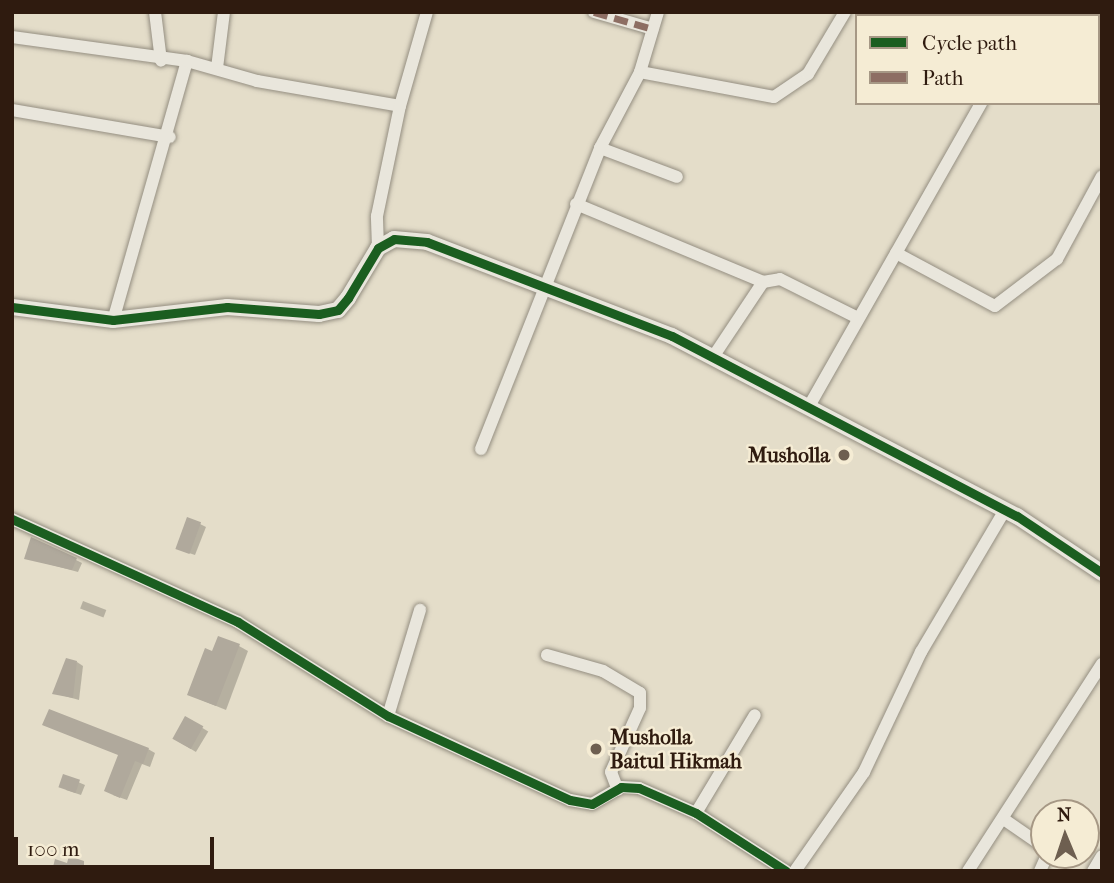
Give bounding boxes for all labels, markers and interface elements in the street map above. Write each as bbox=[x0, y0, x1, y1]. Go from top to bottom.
legend bbox=[855, 14, 1100, 105]
text: Cycle path bbox=[922, 31, 1017, 55]
text: Path bbox=[922, 66, 963, 90]
place label: Musholla bbox=[748, 442, 830, 468]
marker: Musholla bbox=[836, 447, 852, 463]
place label: Musholla Baitul Hikmah bbox=[610, 724, 742, 774]
marker: Musholla Baitul Hikmah bbox=[588, 741, 604, 757]
north arrow bbox=[1030, 799, 1100, 869]
text: N bbox=[1057, 804, 1072, 826]
scale bar bbox=[18, 824, 217, 868]
text: 100 m bbox=[27, 837, 80, 861]

